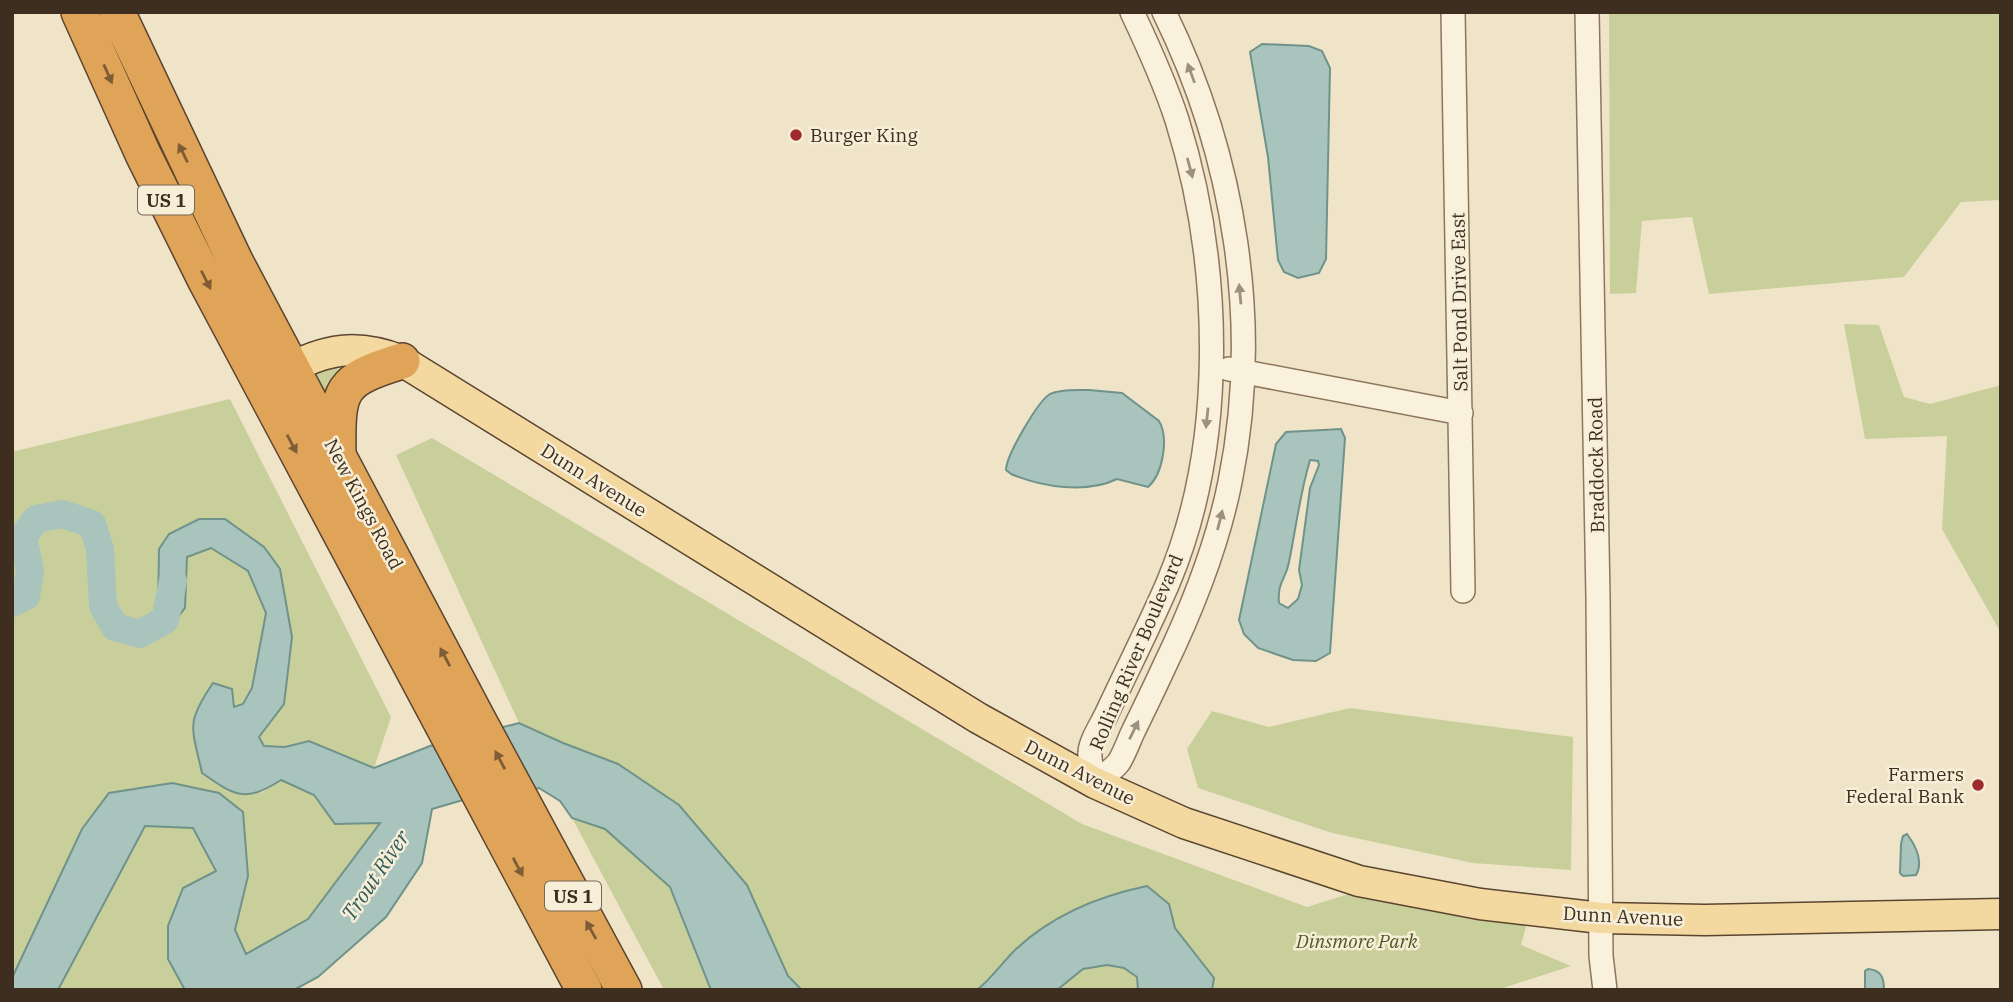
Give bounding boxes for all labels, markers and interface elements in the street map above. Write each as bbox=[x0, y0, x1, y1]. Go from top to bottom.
one-way arrow bbox=[1186, 63, 1197, 84]
one-way arrow bbox=[102, 64, 113, 85]
place label: Burger King bbox=[810, 123, 919, 147]
marker: Burger King bbox=[788, 127, 804, 143]
one-way arrow bbox=[177, 143, 188, 163]
one-way arrow bbox=[1185, 157, 1196, 179]
road number: US 1 bbox=[138, 186, 194, 215]
street label: Salt Pond Drive East bbox=[1445, 212, 1473, 392]
one-way arrow bbox=[200, 270, 211, 290]
one-way arrow bbox=[1234, 283, 1245, 305]
street label: Braddock Road bbox=[1583, 397, 1609, 533]
one-way arrow bbox=[1201, 407, 1212, 429]
one-way arrow bbox=[286, 434, 298, 453]
street label: New Kings Road bbox=[319, 434, 409, 574]
street label: Dunn Avenue bbox=[536, 438, 652, 522]
one-way arrow bbox=[1215, 508, 1226, 530]
street label: Rolling River Boulevard bbox=[1084, 550, 1188, 754]
one-way arrow bbox=[439, 647, 451, 667]
one-way arrow bbox=[1129, 720, 1140, 740]
street label: Dunn Avenue bbox=[1021, 734, 1139, 810]
one-way arrow bbox=[494, 750, 505, 770]
place label: Farmers Federal Bank bbox=[1846, 762, 1964, 808]
marker: Farmers Federal Bank bbox=[1970, 777, 1986, 793]
water label: Trout River bbox=[335, 824, 416, 925]
one-way arrow bbox=[513, 857, 524, 877]
road number: US 1 bbox=[545, 882, 601, 911]
street label: Dunn Avenue bbox=[1562, 901, 1684, 931]
one-way arrow bbox=[586, 920, 597, 940]
park label: Dinsmore Park bbox=[1295, 929, 1419, 953]

